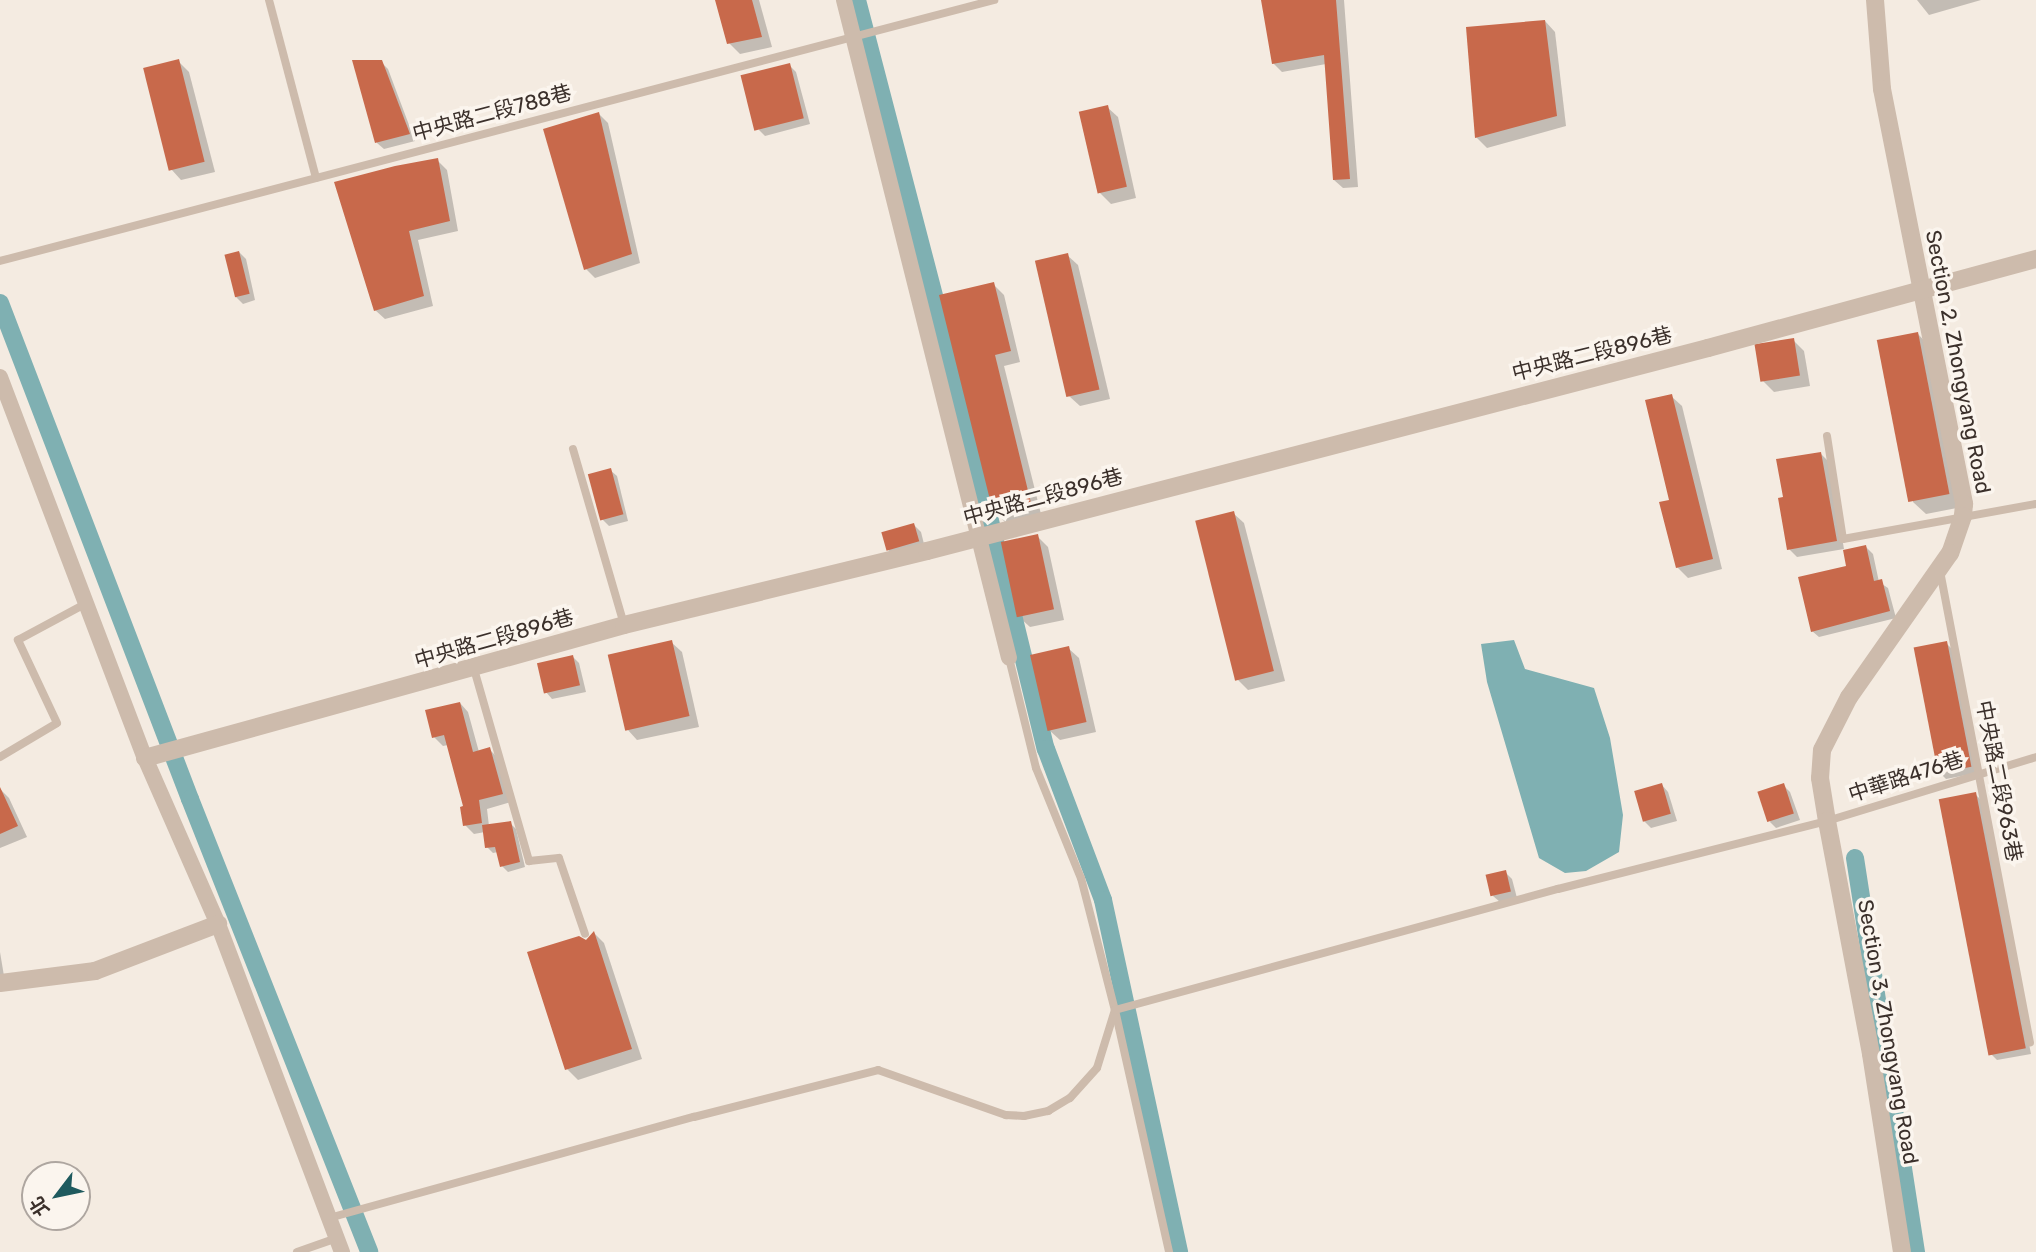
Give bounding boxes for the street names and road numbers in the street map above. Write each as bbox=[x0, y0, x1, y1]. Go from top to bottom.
street label: 中央路二段788巷 bbox=[410, 80, 574, 146]
street label: Section 2, Zhongyang Road bbox=[1920, 228, 1996, 496]
street label: 中央路二段896巷 bbox=[1509, 322, 1675, 386]
street label: 中央路二段896巷 bbox=[960, 464, 1126, 530]
street label: 中央路二段896巷 bbox=[412, 604, 576, 674]
street label: 中央路二段963巷 bbox=[1971, 698, 2027, 864]
street label: 中華路476巷 bbox=[1845, 747, 1967, 807]
street label: Section 3, Zhongyang Road bbox=[1852, 898, 1924, 1166]

